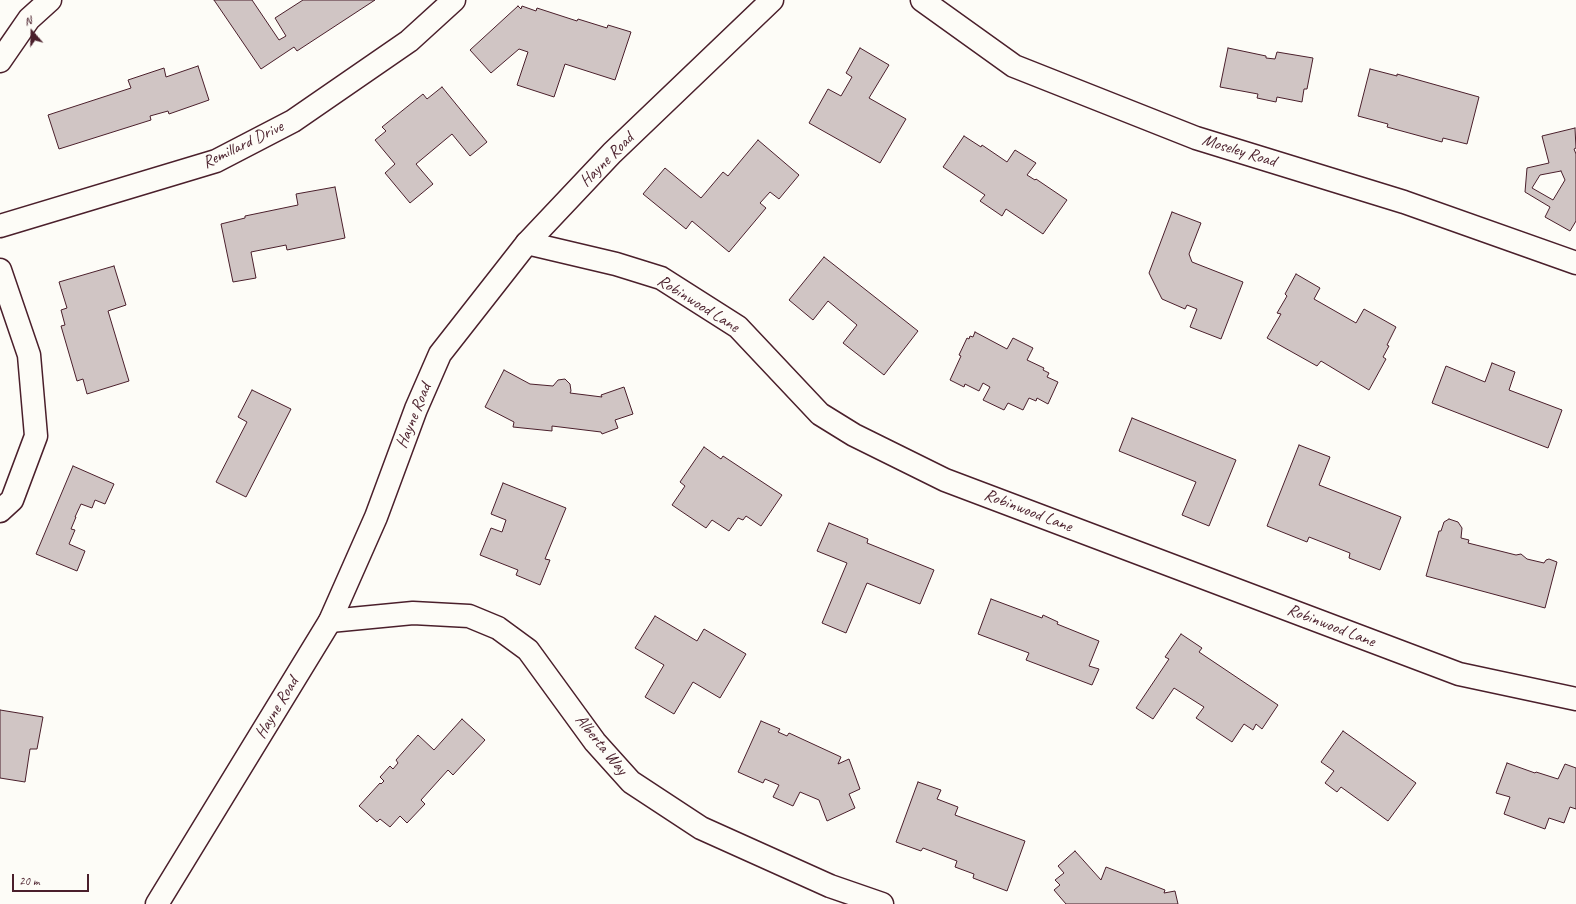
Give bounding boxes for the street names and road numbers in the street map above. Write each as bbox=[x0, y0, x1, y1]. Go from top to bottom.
street label: Remillard Drive bbox=[199, 117, 287, 173]
street label: Hayne Road bbox=[576, 129, 638, 191]
street label: Moseley Road bbox=[1200, 130, 1278, 172]
street label: Robinwood Lane bbox=[653, 271, 743, 337]
street label: Hayne Road bbox=[392, 381, 436, 451]
street label: Robinwood Lane bbox=[981, 485, 1075, 537]
street label: Robinwood Lane bbox=[1284, 600, 1378, 652]
street label: Hayne Road bbox=[251, 674, 303, 742]
street label: Alberta Way bbox=[570, 711, 632, 779]

